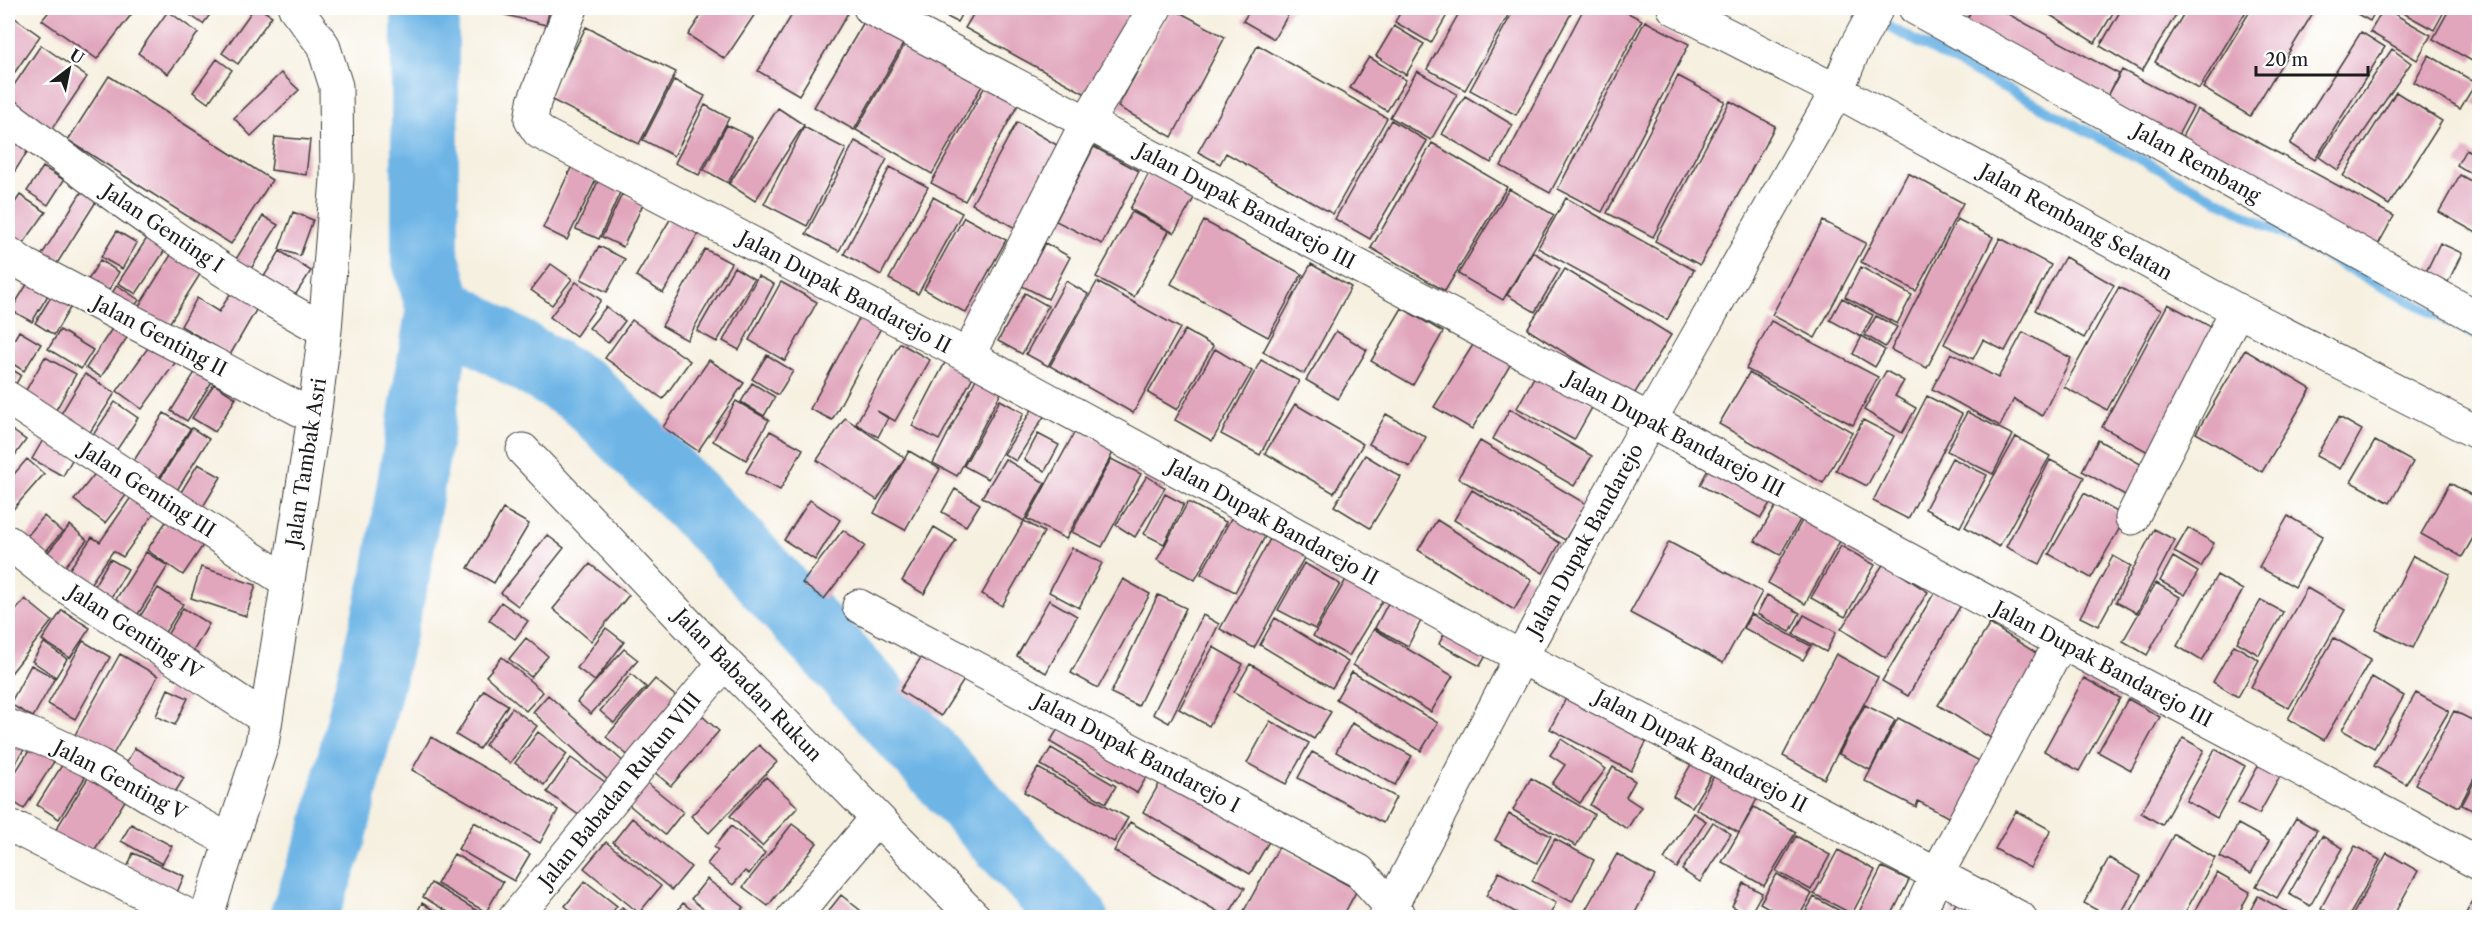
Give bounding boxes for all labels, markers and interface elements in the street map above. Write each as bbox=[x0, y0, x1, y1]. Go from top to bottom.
north arrow bbox=[39, 39, 99, 99]
scale bar bbox=[2256, 39, 2368, 77]
text: U bbox=[66, 44, 88, 68]
text: 20 m bbox=[2265, 49, 2309, 71]
street label: Jalan Rembang bbox=[2127, 117, 2265, 208]
street label: Jalan Dupak Bandarejo III bbox=[1130, 137, 1360, 274]
street label: Jalan Rembang Selatan bbox=[1973, 157, 2177, 285]
street label: Jalan Genting I bbox=[96, 177, 228, 277]
street label: Jalan Dupak Bandarejo II bbox=[732, 224, 955, 358]
street label: Jalan Genting II bbox=[86, 289, 231, 381]
street label: Jalan Dupak Bandarejo III bbox=[1559, 365, 1789, 502]
street label: Jalan Tambak Asri bbox=[280, 376, 331, 551]
street label: Jalan Genting III bbox=[74, 436, 220, 542]
street label: Jalan Dupak Bandarejo bbox=[1521, 439, 1648, 643]
street label: Jalan Dupak Bandarejo II bbox=[1161, 453, 1382, 590]
street label: Jalan Genting IV bbox=[61, 578, 207, 685]
street label: Jalan Dupak Bandarejo III bbox=[1987, 595, 2217, 732]
street label: Jalan Babadan Rukun bbox=[667, 602, 827, 767]
street label: Jalan Dupak Bandarejo II bbox=[1588, 683, 1811, 817]
street label: Jalan Babadan Rukun VIII bbox=[532, 687, 706, 895]
street label: Jalan Dupak Bandarejo I bbox=[1027, 687, 1244, 817]
street label: Jalan Genting V bbox=[47, 734, 191, 825]

